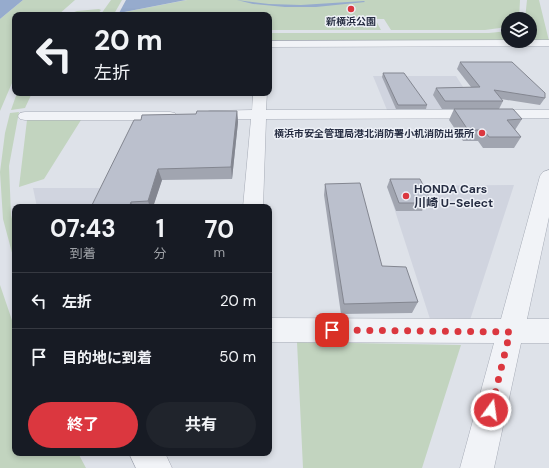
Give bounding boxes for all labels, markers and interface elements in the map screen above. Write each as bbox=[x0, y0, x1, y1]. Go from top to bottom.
marker: 新横浜公園 bbox=[346, 4, 356, 14]
map controls bbox=[501, 12, 537, 48]
button: layers bbox=[501, 12, 537, 48]
place label: 新横浜公園 bbox=[326, 15, 376, 28]
text: 20 m bbox=[94, 22, 163, 59]
icon: left bbox=[28, 28, 80, 80]
text: 左折 bbox=[94, 61, 130, 85]
place label: 横浜市安全管理局港北消防署小机消防出張所 bbox=[274, 127, 474, 140]
marker: 横浜市安全管理局港北消防署小机消防出張所 bbox=[477, 128, 487, 138]
place label: HONDA Cars 川崎 U-Select bbox=[414, 181, 493, 211]
marker: HONDA Cars 川崎 U-Select bbox=[401, 191, 411, 201]
text: 07:43 bbox=[50, 213, 116, 244]
text: 1 bbox=[156, 213, 164, 244]
text: 70 bbox=[204, 214, 234, 245]
text: m bbox=[214, 244, 225, 261]
text: 到着 bbox=[70, 245, 96, 262]
text: 分 bbox=[154, 245, 167, 262]
icon: left bbox=[28, 290, 50, 312]
text: 20 m bbox=[220, 291, 256, 311]
text: 左折 bbox=[62, 292, 92, 312]
pin bbox=[315, 313, 349, 347]
icon: arrive bbox=[321, 319, 343, 341]
icon: arrive bbox=[28, 346, 50, 368]
text: 50 m bbox=[219, 347, 256, 367]
text: 目的地に到着 bbox=[62, 348, 152, 368]
position arrow bbox=[470, 389, 512, 431]
button: 終了 bbox=[28, 402, 138, 448]
button: 共有 bbox=[146, 402, 256, 448]

